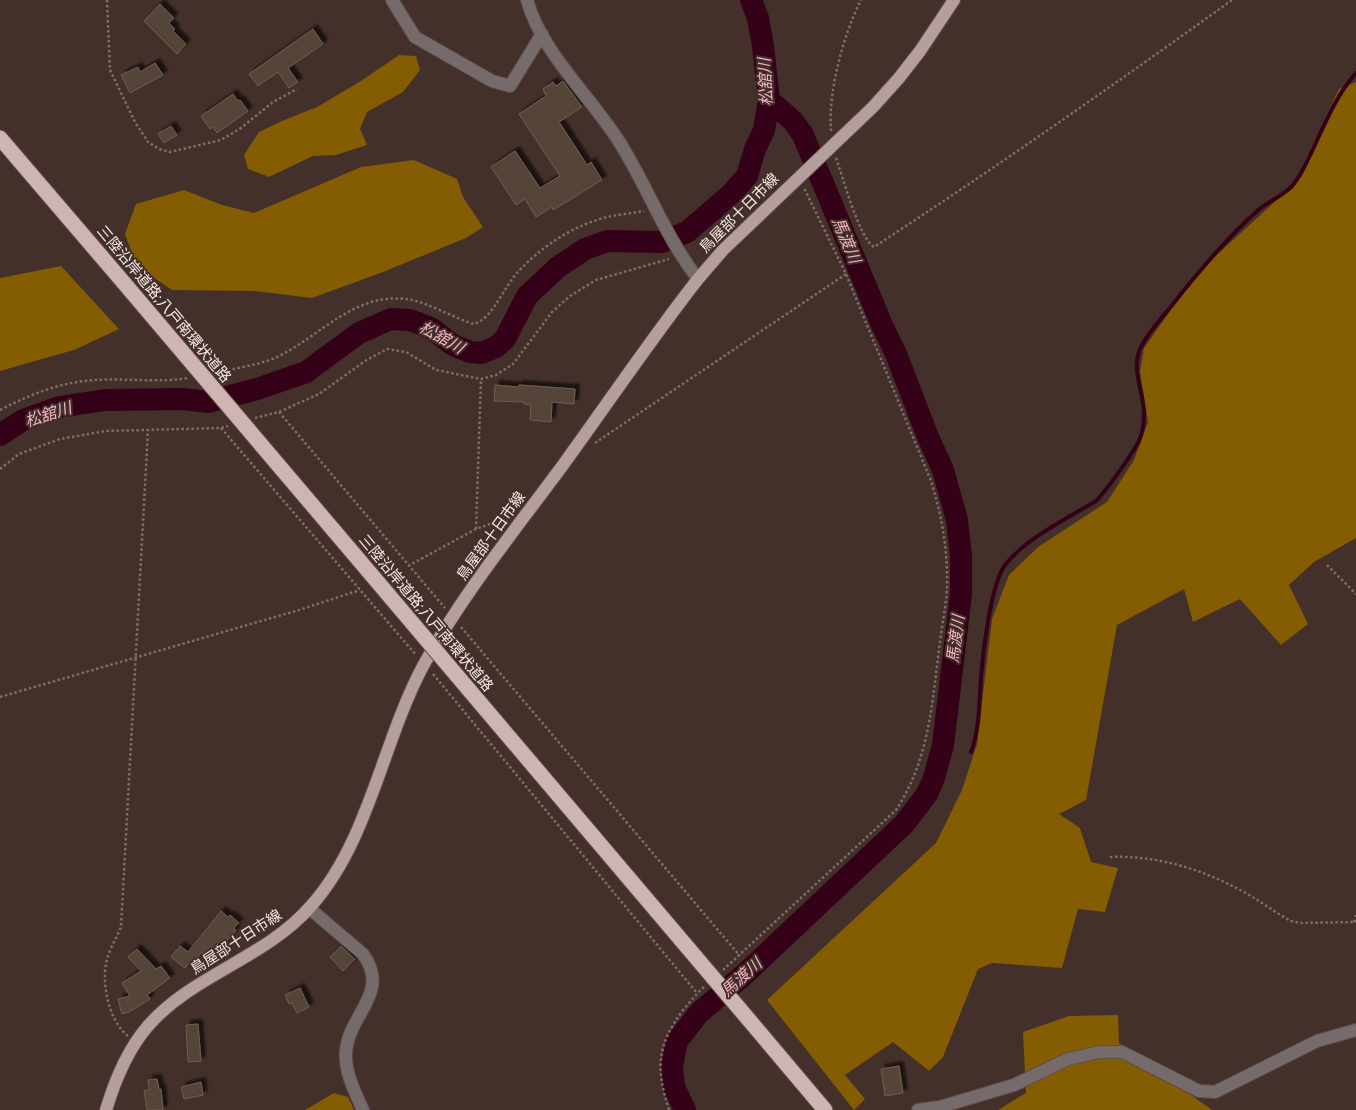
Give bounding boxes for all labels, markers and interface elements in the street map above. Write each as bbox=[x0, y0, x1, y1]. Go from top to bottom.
water label: 松舘川 bbox=[755, 56, 776, 106]
street label: 鳥屋部十日市線 bbox=[696, 170, 782, 256]
water label: 馬渡川 bbox=[828, 214, 865, 268]
street label: 三陸沿岸道路;八戸南環状道路 bbox=[93, 222, 235, 386]
water label: 松舘川 bbox=[416, 317, 469, 358]
water label: 松舘川 bbox=[22, 397, 76, 431]
street label: 鳥屋部十日市線 bbox=[453, 488, 529, 584]
street label: 三陸沿岸道路;八戸南環状道路 bbox=[355, 531, 497, 695]
water label: 馬渡川 bbox=[943, 612, 968, 664]
street label: 鳥屋部十日市線 bbox=[187, 906, 285, 978]
water label: 馬渡川 bbox=[717, 953, 767, 1000]

